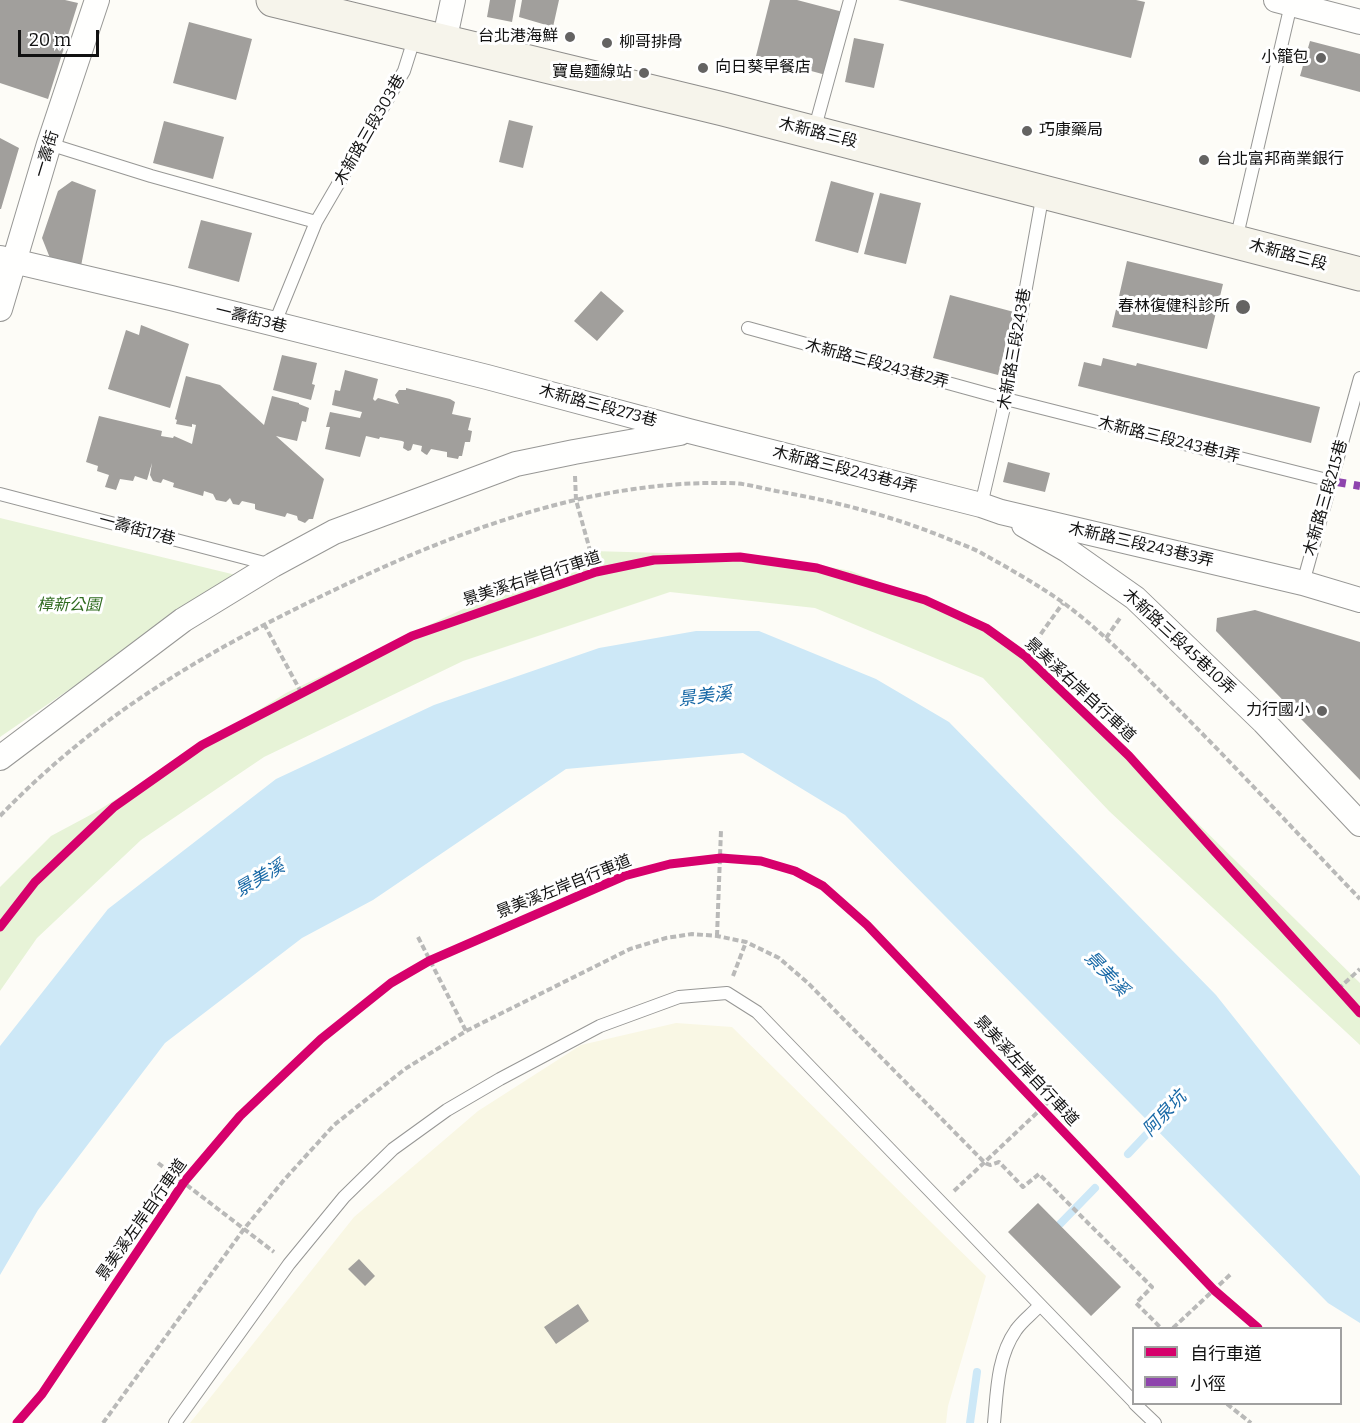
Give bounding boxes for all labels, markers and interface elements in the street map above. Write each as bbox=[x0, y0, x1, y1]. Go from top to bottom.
scale bar bbox=[21, 18, 102, 56]
place label: 台北港海鮮 bbox=[478, 27, 558, 47]
text: 20 m bbox=[29, 29, 71, 51]
marker: 台北港海鮮 bbox=[563, 30, 577, 44]
place label: 柳哥排骨 bbox=[619, 33, 683, 53]
marker: 柳哥排骨 bbox=[600, 36, 614, 50]
place label: 小籠包 bbox=[1261, 48, 1309, 68]
marker: 小籠包 bbox=[1314, 51, 1328, 65]
place label: 向日葵早餐店 bbox=[715, 58, 811, 78]
marker: 向日葵早餐店 bbox=[696, 61, 710, 75]
place label: 寶島麵線站 bbox=[552, 63, 632, 83]
marker: 寶島麵線站 bbox=[637, 66, 651, 80]
street label: 木新路三段303巷 bbox=[331, 71, 409, 189]
street label: 木新路三段 bbox=[777, 114, 859, 152]
place label: 巧康藥局 bbox=[1039, 121, 1103, 141]
marker: 巧康藥局 bbox=[1020, 124, 1034, 138]
street label: 一壽街 bbox=[31, 128, 63, 180]
place label: 台北富邦商業銀行 bbox=[1216, 150, 1344, 170]
marker: 台北富邦商業銀行 bbox=[1197, 153, 1211, 167]
street label: 木新路三段 bbox=[1247, 235, 1329, 275]
street label: 木新路三段243巷 bbox=[995, 287, 1035, 411]
place label: 春林復健科診所 bbox=[1118, 297, 1230, 317]
marker: 春林復健科診所 bbox=[1234, 298, 1252, 316]
street label: 一壽街3巷 bbox=[213, 301, 289, 337]
street label: 木新路三段243巷2弄 bbox=[803, 336, 951, 392]
street label: 木新路三段273巷 bbox=[537, 381, 659, 431]
street label: 木新路三段243巷1弄 bbox=[1096, 413, 1242, 467]
street label: 木新路三段215巷 bbox=[1300, 438, 1352, 558]
street label: 木新路三段243巷4弄 bbox=[771, 443, 919, 497]
street label: 一壽街17巷 bbox=[97, 511, 177, 549]
street label: 木新路三段243巷3弄 bbox=[1067, 519, 1215, 571]
street label: 景美溪右岸自行車道 bbox=[461, 548, 603, 610]
street label: 木新路三段45巷10弄 bbox=[1119, 585, 1239, 699]
park label: 樟新公園 bbox=[37, 596, 101, 616]
street label: 景美溪右岸自行車道 bbox=[1021, 634, 1139, 746]
water label: 景美溪 bbox=[677, 683, 733, 711]
place label: 力行國小 bbox=[1246, 701, 1310, 721]
marker: 力行國小 bbox=[1315, 704, 1329, 718]
street label: 景美溪左岸自行車道 bbox=[494, 851, 634, 923]
water label: 景美溪 bbox=[231, 856, 289, 902]
water label: 景美溪 bbox=[1079, 947, 1133, 1001]
street label: 景美溪左岸自行車道 bbox=[970, 1012, 1082, 1130]
water label: 阿泉坑 bbox=[1139, 1087, 1191, 1141]
street label: 景美溪左岸自行車道 bbox=[93, 1156, 191, 1284]
legend bbox=[1132, 1327, 1342, 1405]
text: 自行車道 bbox=[1190, 1343, 1262, 1365]
text: 小徑 bbox=[1190, 1373, 1226, 1395]

